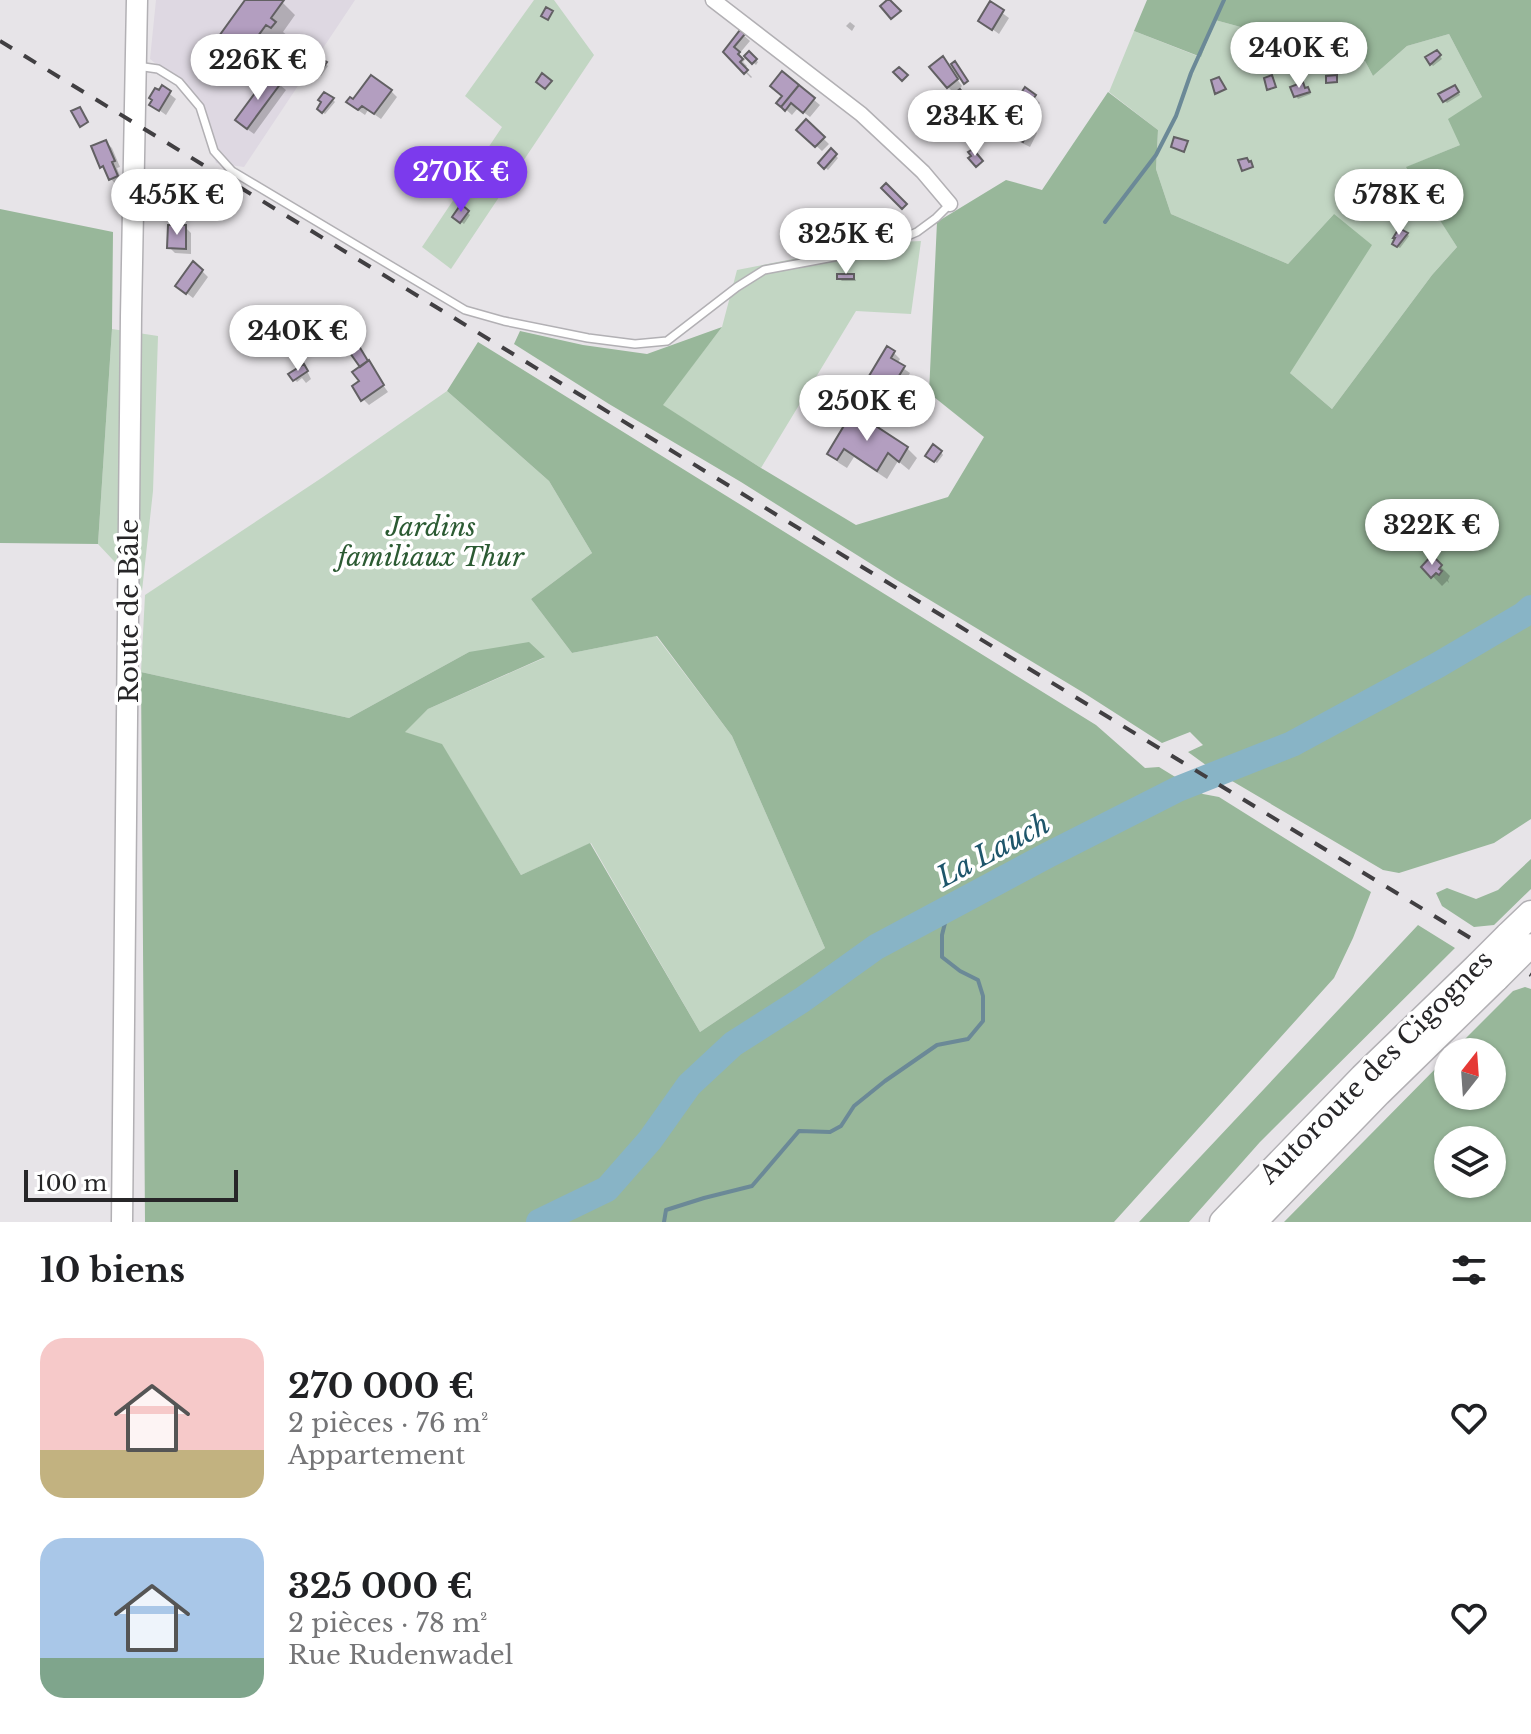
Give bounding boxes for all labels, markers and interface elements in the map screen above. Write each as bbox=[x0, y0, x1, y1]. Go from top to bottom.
pin: 240K € bbox=[1234, 22, 1364, 90]
text: 240K € bbox=[1248, 32, 1350, 64]
pin: 226K € bbox=[193, 34, 323, 102]
text: 226K € bbox=[209, 44, 307, 76]
pin: 234K € bbox=[910, 90, 1040, 158]
text: 234K € bbox=[926, 100, 1024, 132]
pin: 270K € bbox=[396, 146, 526, 214]
text: 270K € bbox=[412, 156, 510, 188]
pin: 455K € bbox=[112, 169, 242, 237]
pin: 578K € bbox=[1334, 169, 1464, 237]
text: 455K € bbox=[129, 179, 225, 211]
text: 578K € bbox=[1353, 179, 1445, 211]
pin: 325K € bbox=[781, 208, 911, 276]
text: 325K € bbox=[798, 218, 894, 250]
pin: 240K € bbox=[233, 305, 363, 373]
text: 240K € bbox=[247, 315, 349, 347]
pin: 250K € bbox=[802, 375, 932, 443]
text: 250K € bbox=[817, 385, 917, 417]
pin: 322K € bbox=[1367, 499, 1497, 567]
text: 322K € bbox=[1383, 509, 1481, 541]
park label: Jardins familiaux Thur bbox=[332, 511, 525, 573]
street label: Route de Bâle bbox=[113, 519, 145, 703]
water label: La Lauch bbox=[930, 806, 1056, 895]
street label: Autoroute des Cigognes bbox=[1252, 944, 1499, 1191]
north arrow bbox=[1434, 1038, 1506, 1110]
map controls bbox=[1434, 1038, 1506, 1198]
button: layers bbox=[1434, 1126, 1506, 1198]
scale bar bbox=[24, 1166, 238, 1202]
text: 100 m bbox=[36, 1170, 107, 1197]
icon: filters bbox=[1447, 1248, 1491, 1292]
text: 10 biens bbox=[40, 1249, 185, 1291]
text: 270 000 € bbox=[288, 1365, 474, 1407]
icon: home bbox=[104, 1370, 200, 1466]
icon: heart bbox=[1447, 1396, 1491, 1440]
text: 2 pièces · 76 m² bbox=[288, 1407, 488, 1439]
text: Appartement bbox=[288, 1439, 465, 1471]
text: 325 000 € bbox=[288, 1565, 473, 1607]
icon: home bbox=[104, 1570, 200, 1666]
icon: heart bbox=[1447, 1596, 1491, 1640]
text: 2 pièces · 78 m² bbox=[288, 1607, 487, 1639]
text: Rue Rudenwadel bbox=[288, 1639, 513, 1671]

